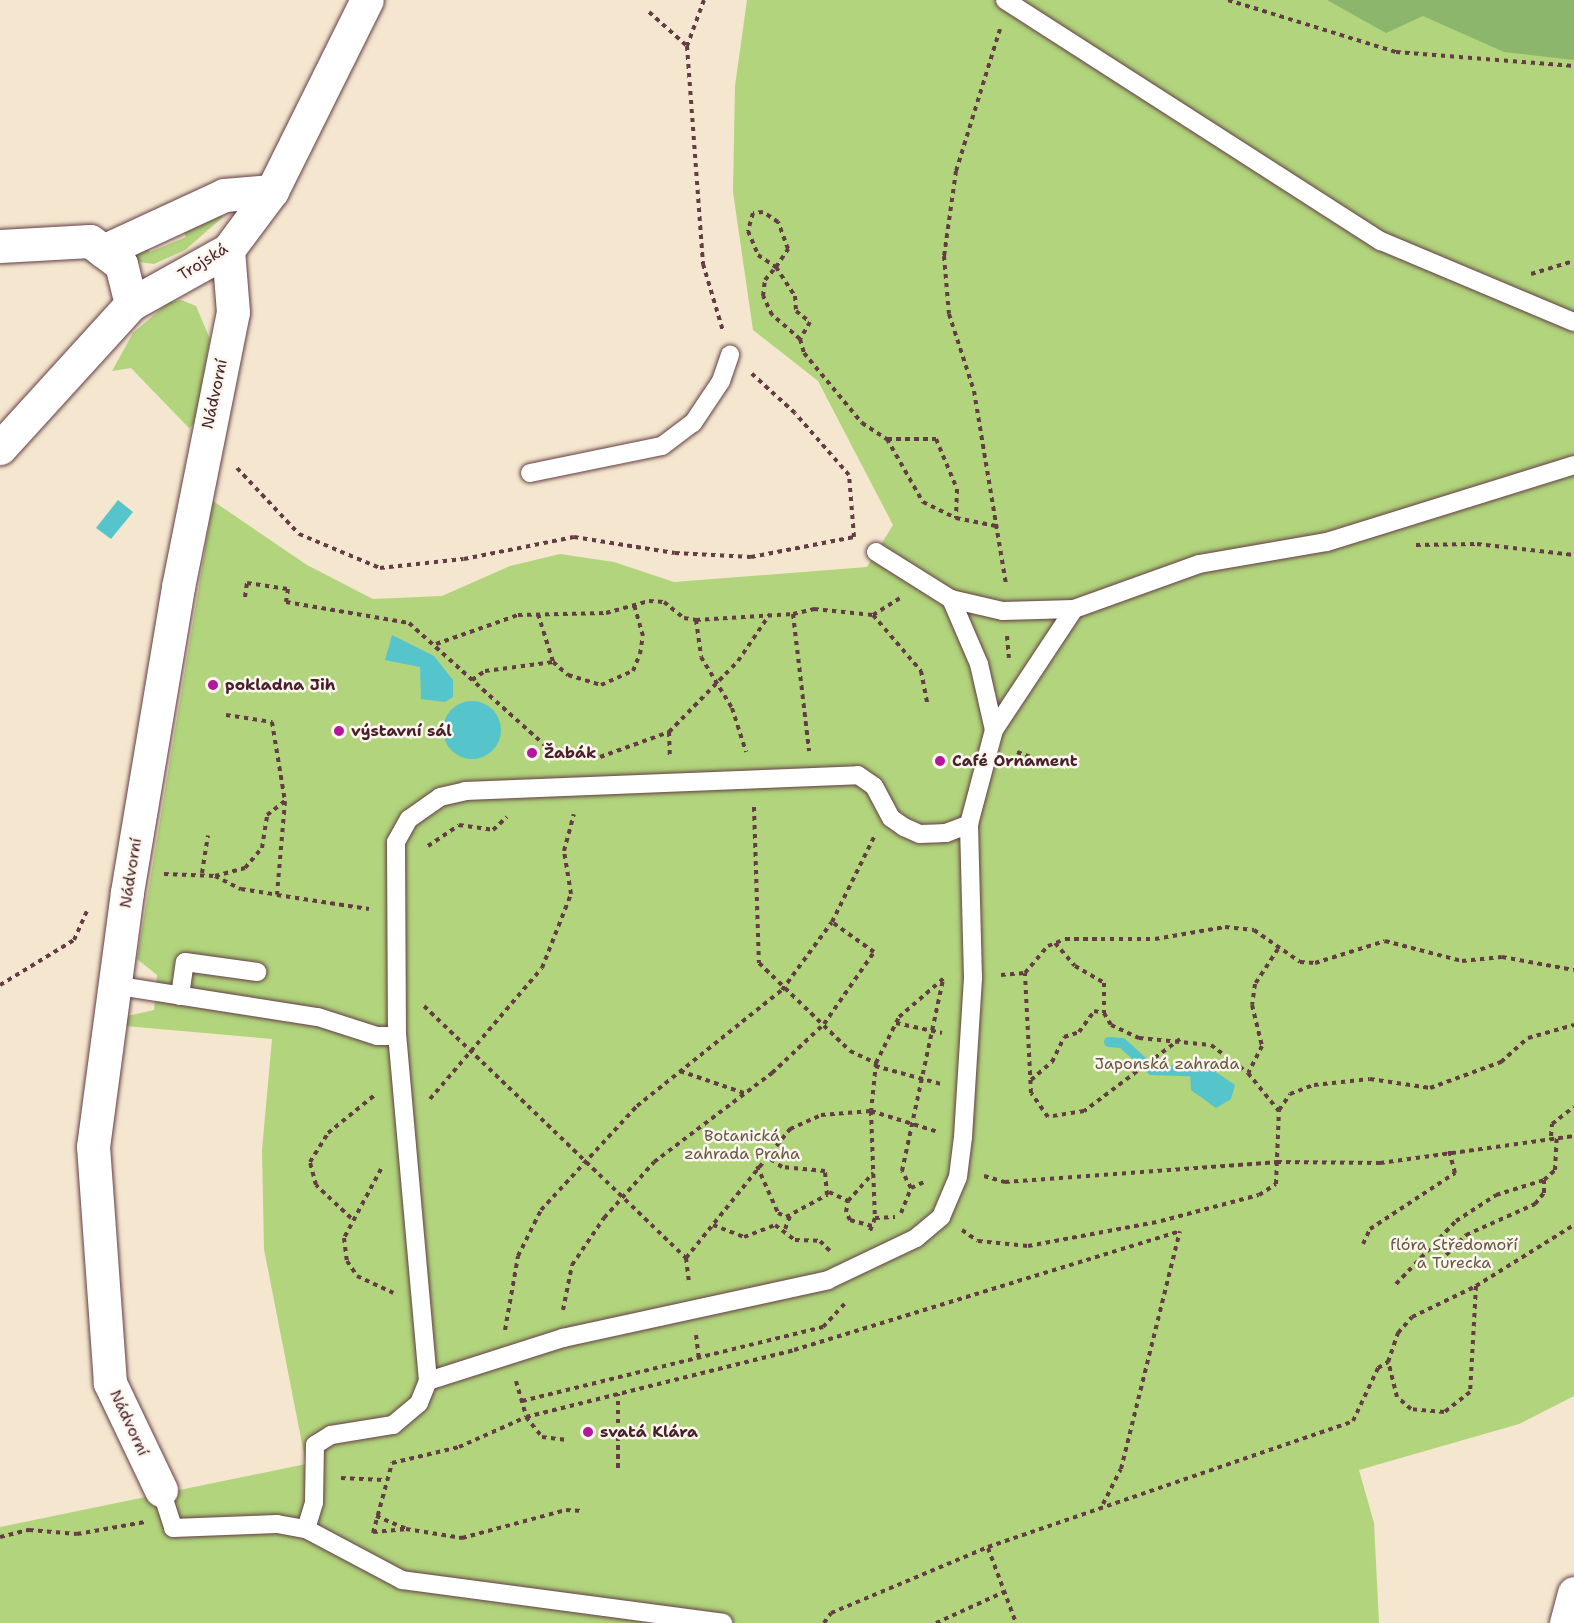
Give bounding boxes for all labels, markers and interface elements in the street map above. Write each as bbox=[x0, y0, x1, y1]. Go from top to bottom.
street label: Trojská bbox=[174, 239, 232, 285]
street label: Nádvorní bbox=[198, 357, 232, 431]
place label: pokladna Jih bbox=[225, 675, 335, 695]
marker: pokladna Jih bbox=[206, 678, 220, 692]
place label: výstavní sál bbox=[351, 721, 452, 741]
marker: výstavní sál bbox=[332, 724, 346, 738]
place label: Žabák bbox=[544, 743, 596, 763]
marker: Žabák bbox=[525, 746, 539, 760]
place label: Café Ornament bbox=[952, 751, 1077, 771]
marker: Café Ornament bbox=[933, 754, 947, 768]
street label: Nádvorní bbox=[116, 836, 146, 910]
park label: Japonská zahrada bbox=[1095, 1054, 1239, 1074]
park label: Botanická zahrada Praha bbox=[684, 1126, 800, 1164]
park label: flóra Středomoří a Turecka bbox=[1390, 1235, 1518, 1273]
street label: Nádvorní bbox=[105, 1387, 153, 1459]
place label: svatá Klára bbox=[600, 1422, 698, 1442]
marker: svatá Klára bbox=[581, 1425, 595, 1439]

